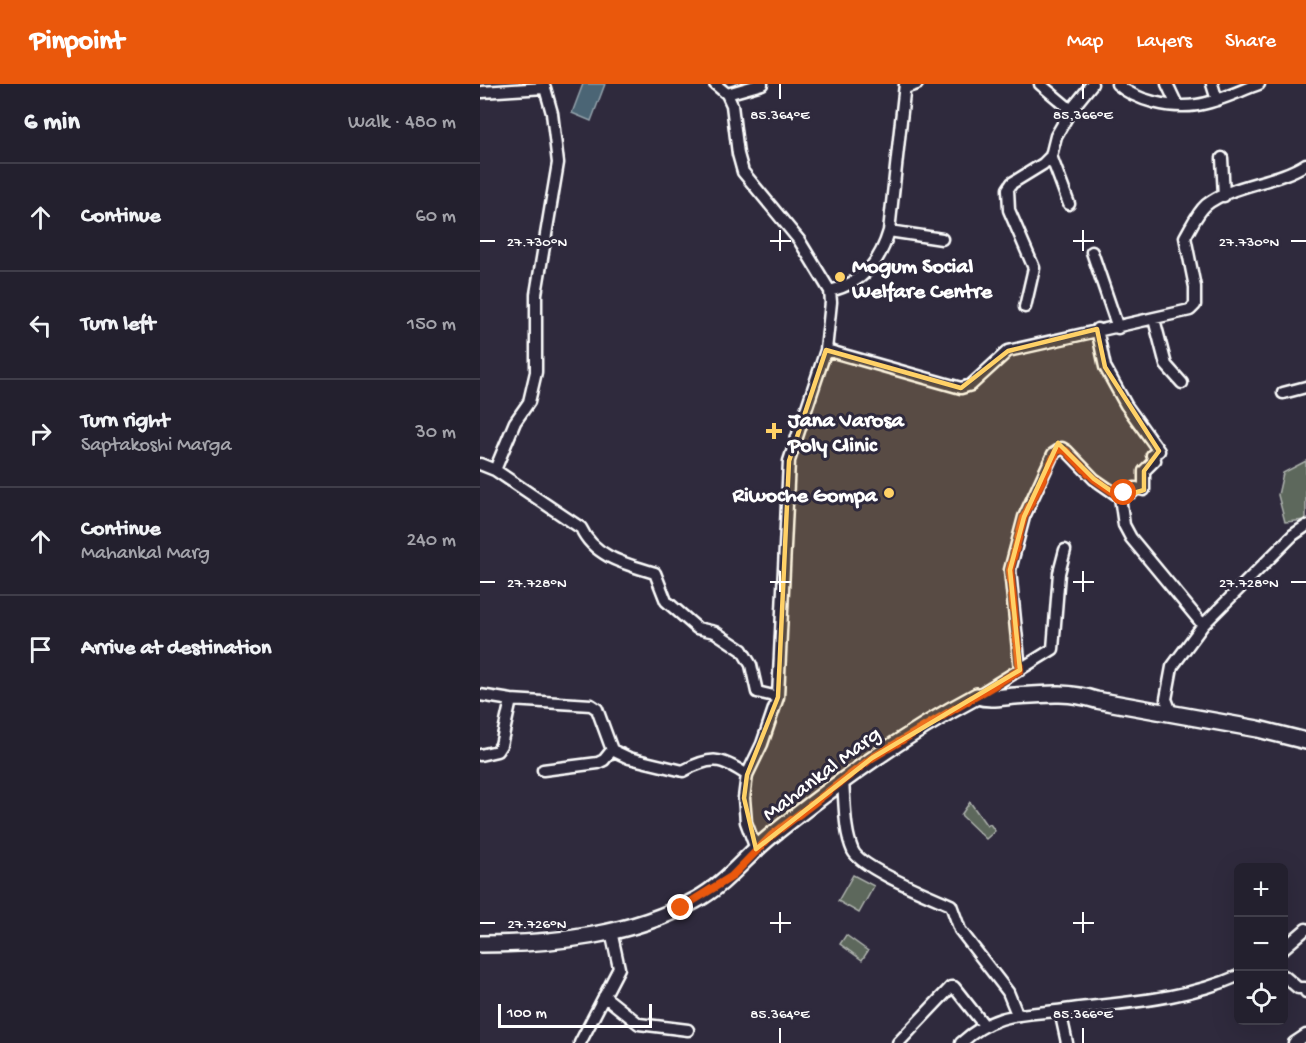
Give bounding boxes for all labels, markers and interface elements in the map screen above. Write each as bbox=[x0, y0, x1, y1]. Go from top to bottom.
text: Pinpoint bbox=[30, 26, 124, 59]
text: Map bbox=[1067, 30, 1103, 55]
text: Layers bbox=[1136, 30, 1192, 55]
text: Share bbox=[1225, 30, 1276, 55]
text: 85.364°E bbox=[750, 107, 810, 125]
text: 85.366°E bbox=[1053, 107, 1114, 125]
text: 6 min bbox=[24, 108, 80, 139]
text: Walk · 480 m bbox=[348, 112, 456, 135]
icon: ahead bbox=[24, 201, 57, 234]
text: Continue bbox=[81, 204, 161, 230]
text: 60 m bbox=[416, 206, 456, 229]
text: 27.730°N bbox=[507, 234, 567, 252]
text: 27.730°N bbox=[1219, 234, 1279, 252]
place label: Mogum Social Welfare Centre bbox=[851, 255, 993, 306]
marker: Mogum Social Welfare Centre bbox=[833, 270, 847, 284]
icon: left bbox=[24, 309, 57, 342]
text: Turn left bbox=[81, 312, 155, 338]
text: 150 m bbox=[407, 314, 456, 337]
text: Turn right bbox=[81, 409, 169, 435]
place label: Jana Varosa Poly Clinic bbox=[787, 409, 906, 460]
icon: right bbox=[24, 417, 57, 450]
text: 30 m bbox=[415, 422, 456, 445]
marker: Jana Varosa Poly Clinic bbox=[765, 422, 783, 440]
text: Saptakoshi Marga bbox=[81, 435, 232, 458]
route start bbox=[1110, 479, 1136, 505]
place label: Riwoche Gompa bbox=[731, 484, 879, 510]
marker: Riwoche Gompa bbox=[882, 486, 896, 500]
text: Continue bbox=[81, 517, 161, 543]
icon: ahead bbox=[24, 525, 57, 558]
text: 240 m bbox=[406, 530, 456, 553]
text: Mahankal Marg bbox=[81, 543, 210, 566]
text: 27.728°N bbox=[507, 575, 567, 593]
text: 27.728°N bbox=[1219, 575, 1279, 593]
icon: arrive bbox=[24, 633, 57, 666]
text: Arrive at destination bbox=[81, 636, 271, 662]
street label: Mahankal Marg bbox=[758, 722, 887, 828]
map controls bbox=[1234, 863, 1288, 1025]
button: + bbox=[1234, 863, 1288, 917]
route end bbox=[667, 894, 693, 920]
text: 27.726°N bbox=[507, 916, 567, 934]
button: − bbox=[1234, 917, 1288, 971]
button: locate bbox=[1234, 971, 1288, 1025]
scale bar bbox=[498, 1001, 652, 1028]
text: 100 m bbox=[507, 1005, 547, 1024]
text: 85.364°E bbox=[750, 1006, 810, 1024]
text: 85.366°E bbox=[1053, 1006, 1114, 1024]

